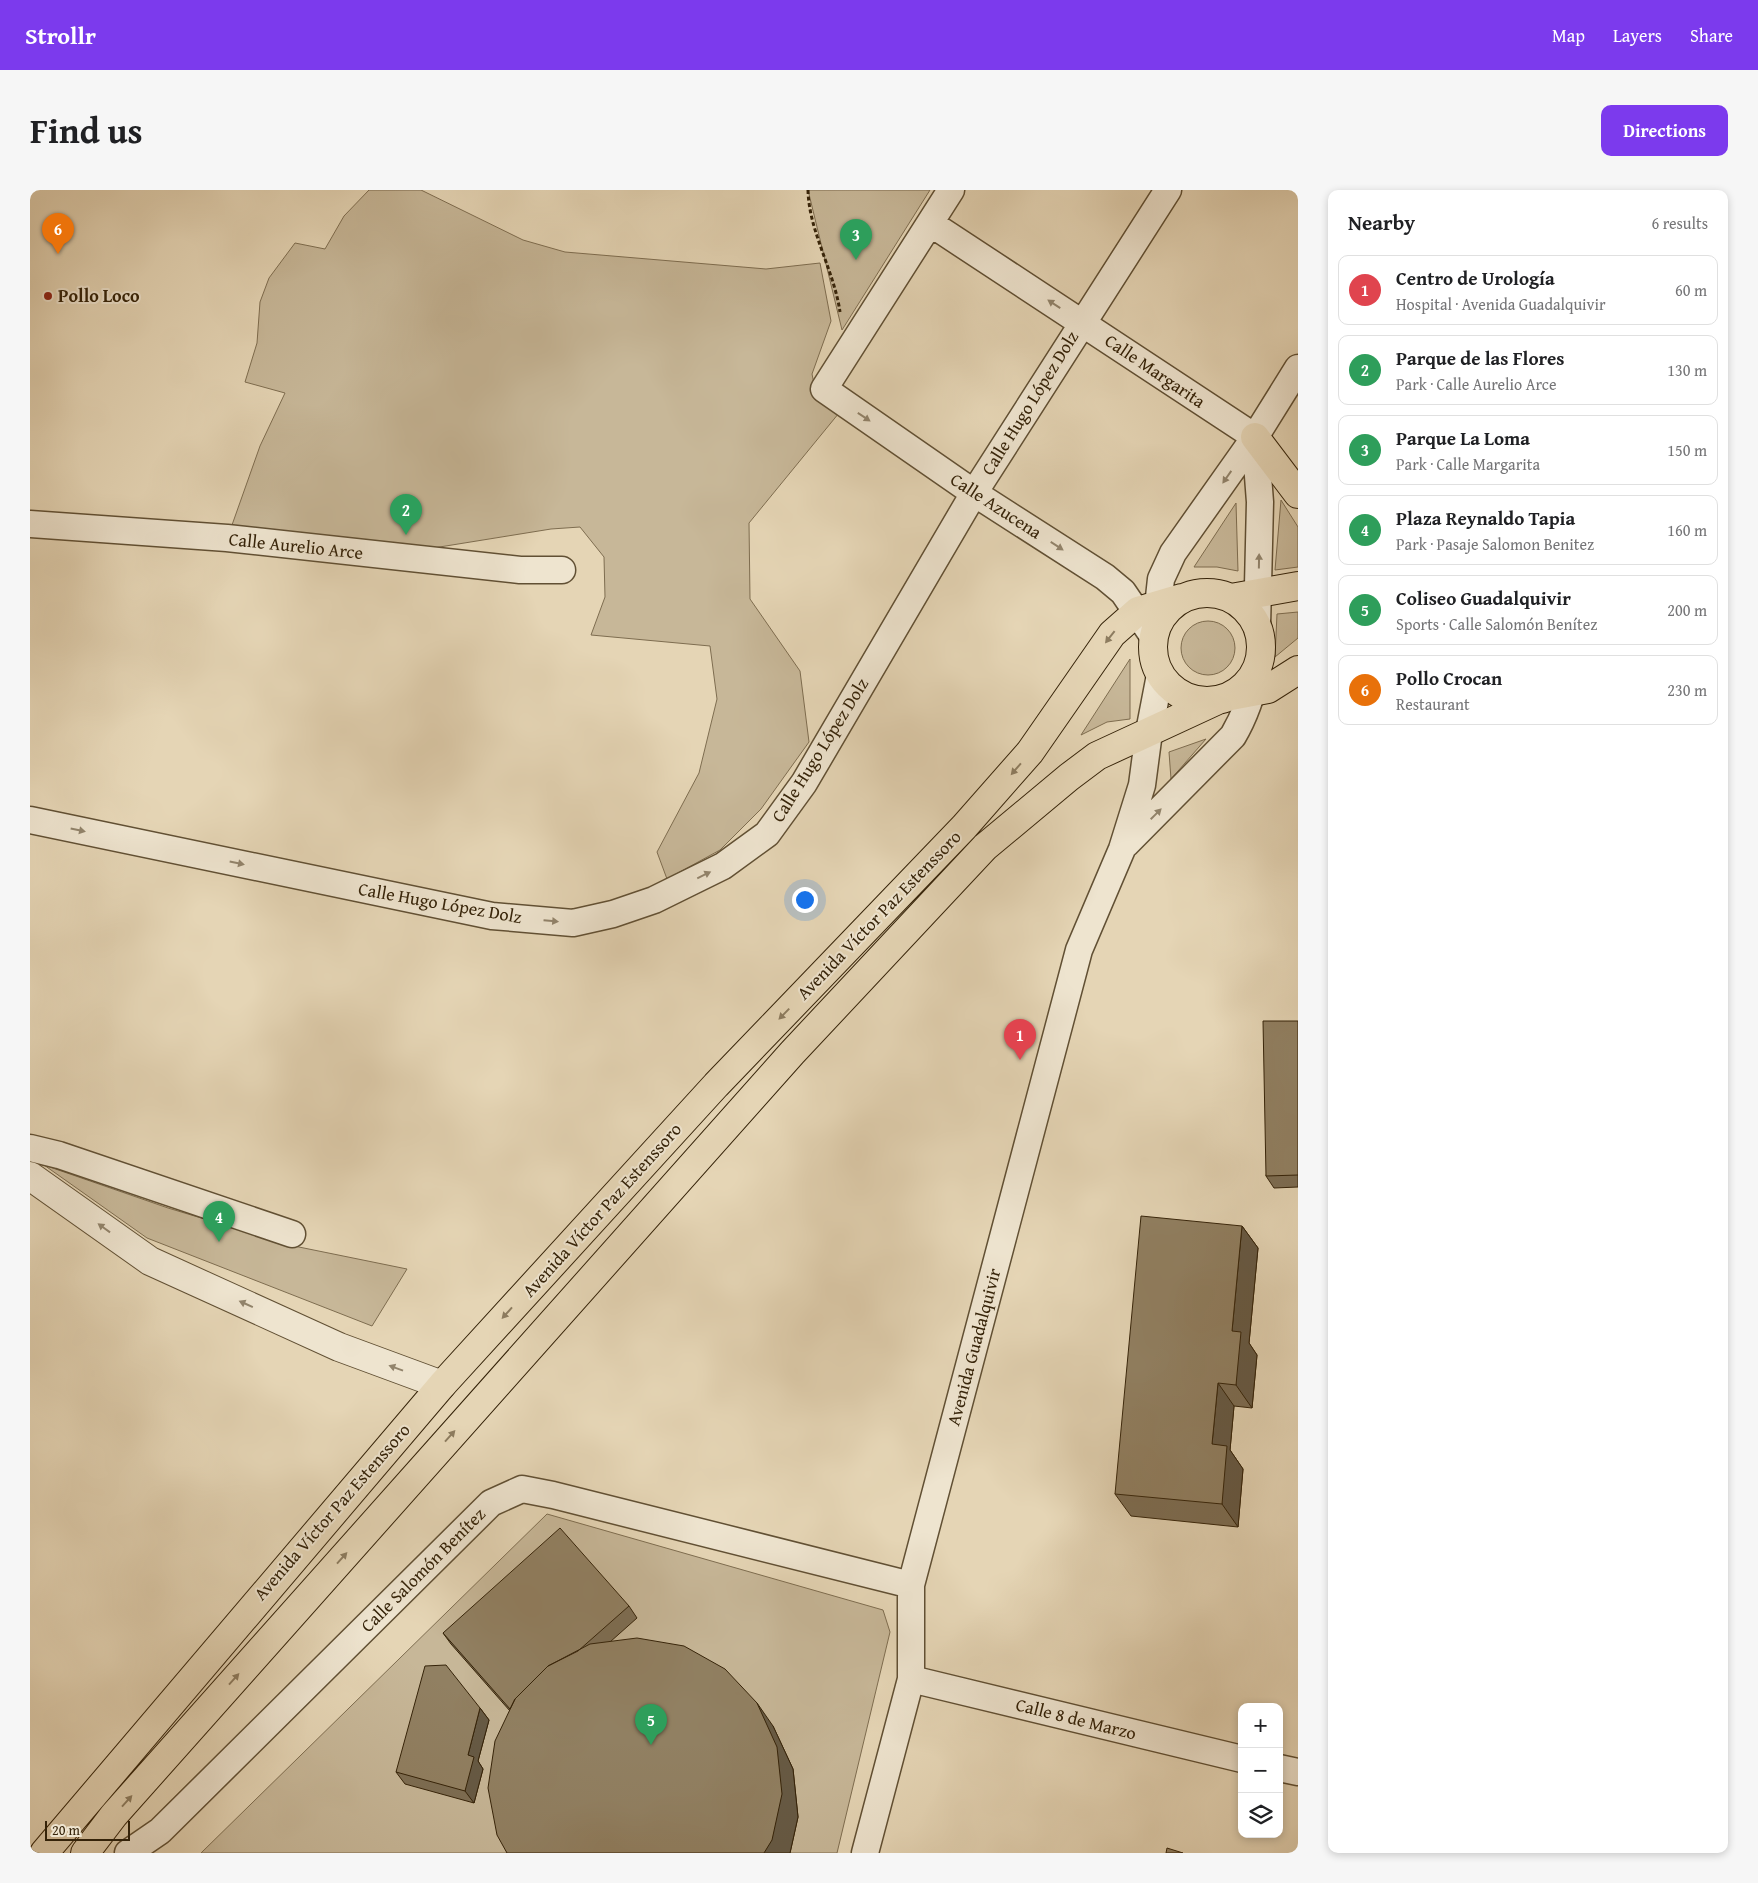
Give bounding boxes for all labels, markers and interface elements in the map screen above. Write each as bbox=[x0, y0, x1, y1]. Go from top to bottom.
text: Strollr bbox=[25, 18, 96, 53]
text: Map bbox=[1552, 22, 1585, 49]
text: Layers bbox=[1613, 22, 1662, 49]
text: Share bbox=[1690, 22, 1733, 49]
text: Find us bbox=[30, 105, 143, 156]
button: Directions bbox=[1601, 105, 1728, 156]
text: Nearby bbox=[1348, 207, 1415, 238]
text: 6 results bbox=[1651, 211, 1708, 235]
pin: 6 bbox=[42, 213, 74, 254]
pin: 3 bbox=[840, 219, 872, 260]
text: Centro de Urología bbox=[1396, 264, 1555, 292]
text: 1 bbox=[1361, 278, 1369, 302]
text: 60 m bbox=[1675, 278, 1707, 302]
place label: Pollo Loco bbox=[58, 282, 140, 309]
marker: Pollo Loco bbox=[42, 290, 54, 302]
text: Hospital · Avenida Guadalquivir bbox=[1396, 292, 1606, 316]
one-way arrow bbox=[1047, 299, 1061, 309]
street label: Calle Hugo López Dolz bbox=[974, 325, 1085, 480]
street label: Calle Margarita bbox=[1100, 327, 1211, 415]
text: Parque de las Flores bbox=[1396, 344, 1564, 372]
text: 2 bbox=[1361, 358, 1369, 382]
text: 130 m bbox=[1667, 358, 1707, 382]
text: Park · Calle Aurelio Arce bbox=[1396, 372, 1556, 396]
one-way arrow bbox=[857, 412, 871, 422]
text: Parque La Loma bbox=[1396, 424, 1530, 452]
text: 3 bbox=[1361, 438, 1369, 462]
text: 150 m bbox=[1667, 438, 1707, 462]
text: Park · Calle Margarita bbox=[1396, 452, 1540, 476]
street label: Calle Azucena bbox=[945, 466, 1048, 546]
one-way arrow bbox=[1222, 470, 1232, 484]
pin: 2 bbox=[390, 494, 422, 535]
text: Plaza Reynaldo Tapia bbox=[1396, 504, 1575, 532]
text: 4 bbox=[1361, 518, 1369, 542]
text: 160 m bbox=[1667, 518, 1707, 542]
street label: Calle Aurelio Arce bbox=[228, 525, 365, 566]
text: Park · Pasaje Salomon Benitez bbox=[1396, 532, 1594, 556]
one-way arrow bbox=[1051, 541, 1064, 551]
one-way arrow bbox=[1255, 552, 1263, 568]
text: Coliseo Guadalquivir bbox=[1396, 584, 1571, 612]
text: 5 bbox=[1361, 598, 1369, 622]
text: 200 m bbox=[1667, 598, 1707, 622]
text: Sports · Calle Salomón Benítez bbox=[1396, 612, 1597, 636]
one-way arrow bbox=[1105, 630, 1116, 643]
text: Pollo Crocan bbox=[1396, 664, 1502, 692]
street label: Calle Hugo López Dolz bbox=[764, 672, 875, 827]
text: 6 bbox=[1361, 678, 1369, 702]
text: 230 m bbox=[1667, 678, 1707, 702]
text: Restaurant bbox=[1396, 692, 1470, 716]
one-way arrow bbox=[1010, 762, 1021, 775]
one-way arrow bbox=[1150, 808, 1162, 820]
street label: Avenida Víctor Paz Estenssoro bbox=[790, 824, 967, 1006]
one-way arrow bbox=[70, 826, 86, 834]
one-way arrow bbox=[229, 859, 244, 867]
one-way arrow bbox=[697, 871, 712, 879]
street label: Calle Hugo López Dolz bbox=[356, 875, 524, 930]
your location bbox=[792, 887, 818, 913]
one-way arrow bbox=[543, 917, 559, 925]
one-way arrow bbox=[778, 1008, 790, 1020]
pin: 1 bbox=[1004, 1019, 1036, 1060]
street label: Avenida Víctor Paz Estenssoro bbox=[516, 1116, 688, 1303]
pin: 4 bbox=[203, 1201, 235, 1242]
one-way arrow bbox=[97, 1223, 111, 1233]
street label: Avenida Guadalquivir bbox=[940, 1265, 1008, 1429]
one-way arrow bbox=[239, 1300, 253, 1308]
one-way arrow bbox=[501, 1306, 513, 1318]
one-way arrow bbox=[388, 1364, 403, 1372]
street label: Avenida Víctor Paz Estenssoro bbox=[247, 1417, 416, 1606]
one-way arrow bbox=[444, 1431, 456, 1443]
street label: Calle Salomón Benítez bbox=[354, 1501, 491, 1638]
one-way arrow bbox=[336, 1552, 348, 1564]
one-way arrow bbox=[228, 1674, 240, 1686]
street label: Calle 8 de Marzo bbox=[1013, 1691, 1139, 1747]
map controls bbox=[1238, 1703, 1283, 1838]
button: + bbox=[1238, 1703, 1283, 1748]
pin: 5 bbox=[635, 1704, 667, 1745]
button: − bbox=[1238, 1748, 1283, 1793]
button: layers bbox=[1238, 1793, 1283, 1838]
one-way arrow bbox=[121, 1795, 132, 1808]
scale bar bbox=[45, 1818, 130, 1841]
text: 20 m bbox=[52, 1820, 80, 1840]

